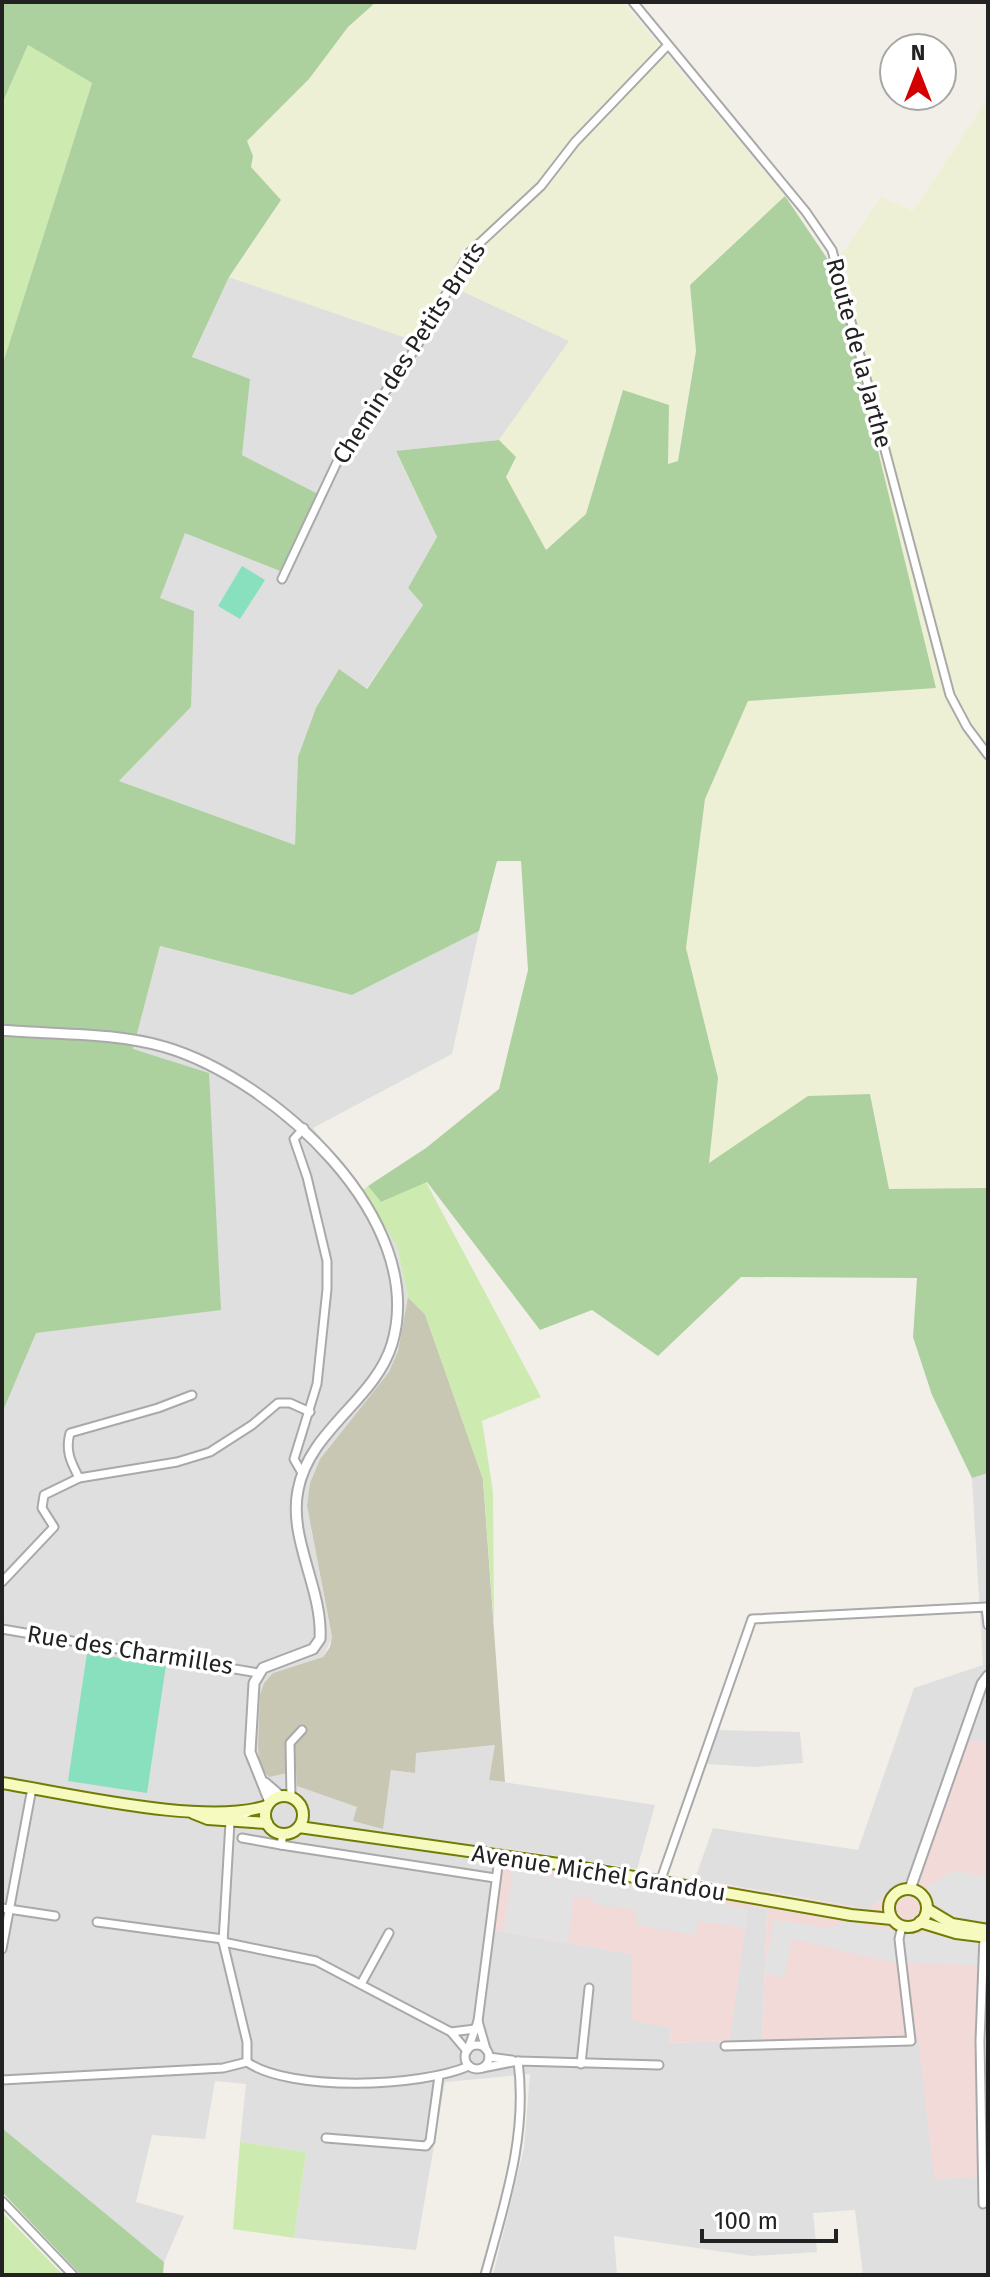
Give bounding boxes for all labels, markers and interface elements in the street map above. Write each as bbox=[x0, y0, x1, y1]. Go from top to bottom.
north arrow bbox=[878, 32, 958, 112]
text: N bbox=[911, 39, 925, 66]
street label: Chemin des Petits Bruts bbox=[327, 237, 491, 469]
street label: Route de la Jarthe bbox=[820, 255, 898, 451]
street label: Rue des Charmilles bbox=[25, 1620, 235, 1680]
street label: Avenue Michel Grandou bbox=[470, 1839, 728, 1907]
scale bar bbox=[702, 2193, 836, 2243]
text: 100 m bbox=[714, 2207, 778, 2235]

